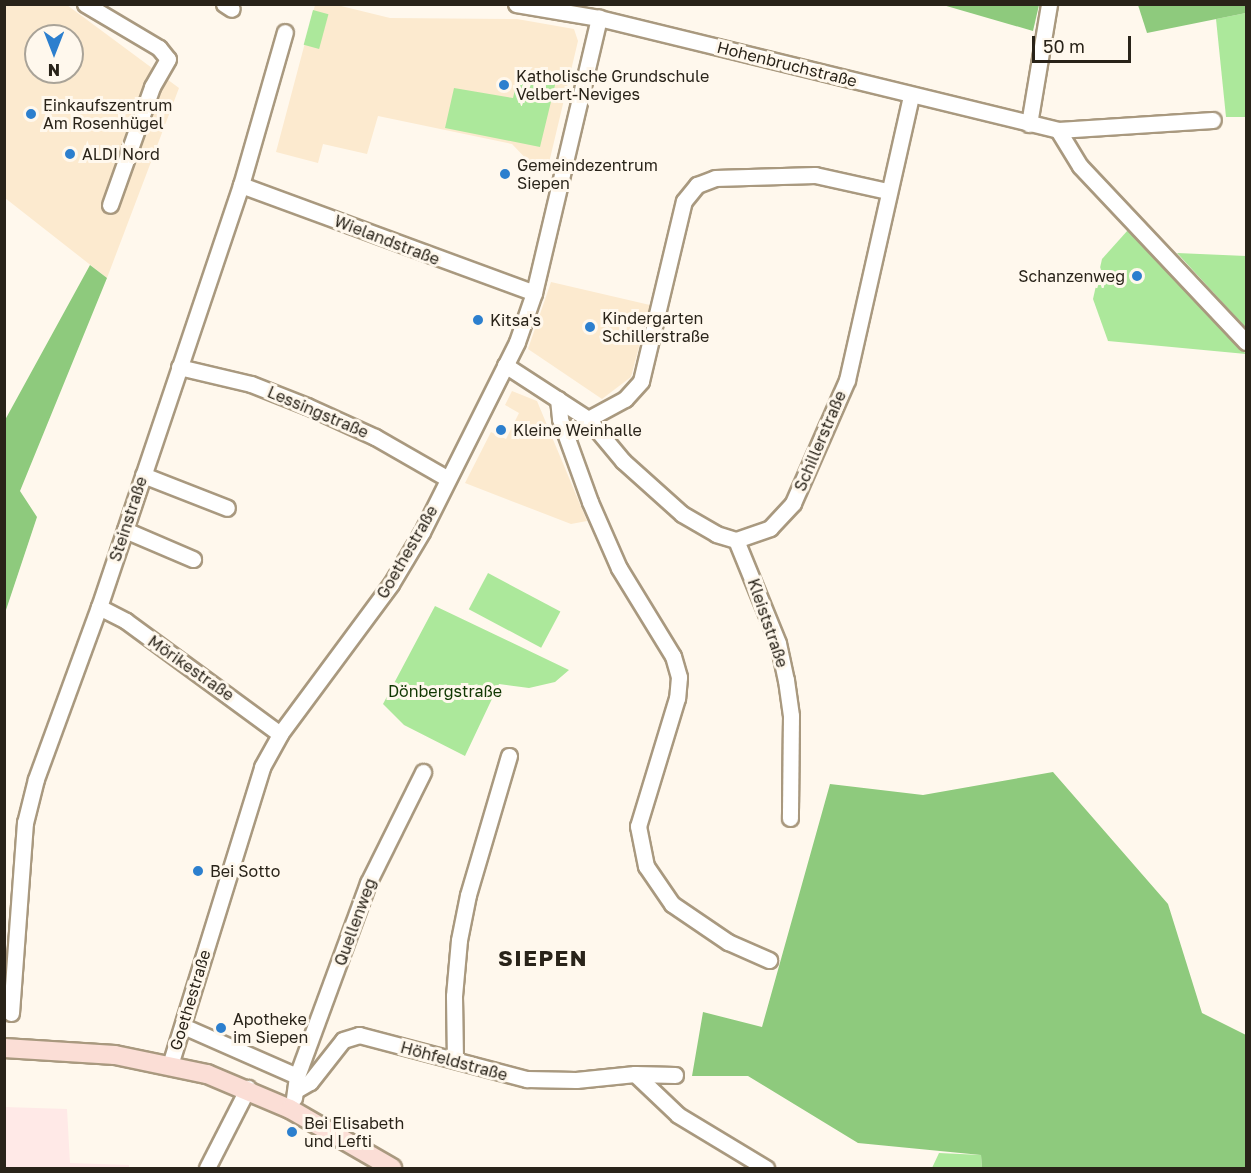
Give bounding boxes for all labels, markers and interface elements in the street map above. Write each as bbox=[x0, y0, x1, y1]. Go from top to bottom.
north arrow bbox=[24, 24, 84, 84]
scale bar bbox=[1035, 24, 1134, 62]
text: 50 m bbox=[1043, 35, 1085, 57]
street label: Hohenbruchstraße bbox=[715, 37, 859, 91]
text: N bbox=[48, 60, 60, 80]
place label: Katholische Grundschule Velbert-Neviges bbox=[516, 66, 709, 104]
marker: Katholische Grundschule Velbert-Neviges bbox=[497, 78, 511, 92]
place label: Einkaufszentrum Am Rosenhügel bbox=[43, 95, 172, 133]
marker: Einkaufszentrum Am Rosenhügel bbox=[24, 107, 38, 121]
place label: ALDI Nord bbox=[82, 144, 160, 164]
marker: ALDI Nord bbox=[63, 147, 77, 161]
place label: Gemeindezentrum Siepen bbox=[517, 155, 658, 193]
marker: Gemeindezentrum Siepen bbox=[498, 167, 512, 181]
street label: Wielandstraße bbox=[332, 211, 442, 269]
place label: Schanzenweg bbox=[1018, 266, 1125, 286]
marker: Schanzenweg bbox=[1130, 269, 1144, 283]
place label: Kindergarten Schillerstraße bbox=[602, 308, 709, 346]
place label: Kitsa's bbox=[490, 310, 541, 330]
marker: Kitsa's bbox=[471, 313, 485, 327]
marker: Kindergarten Schillerstraße bbox=[583, 320, 597, 334]
street label: Lessingstraße bbox=[265, 382, 371, 442]
street label: Schillerstraße bbox=[790, 388, 850, 494]
place label: Kleine Weinhalle bbox=[513, 420, 642, 440]
marker: Kleine Weinhalle bbox=[494, 423, 508, 437]
street label: Steinstraße bbox=[105, 474, 151, 564]
street label: Goethestraße bbox=[373, 502, 441, 602]
street label: Kleiststraße bbox=[744, 576, 792, 670]
street label: Mörikestraße bbox=[144, 631, 238, 705]
park label: Dönbergstraße bbox=[388, 681, 502, 701]
place label: Bei Sotto bbox=[210, 861, 280, 881]
marker: Bei Sotto bbox=[191, 864, 205, 878]
street label: Quellenweg bbox=[330, 876, 380, 968]
district label: SIEPEN bbox=[498, 945, 588, 971]
street label: Goethestraße bbox=[166, 947, 214, 1053]
place label: Apotheke im Siepen bbox=[233, 1009, 308, 1047]
marker: Apotheke im Siepen bbox=[214, 1021, 228, 1035]
street label: Höhfeldstraße bbox=[398, 1038, 510, 1084]
place label: Bei Elisabeth und Lefti bbox=[304, 1113, 404, 1151]
marker: Bei Elisabeth und Lefti bbox=[285, 1125, 299, 1139]

